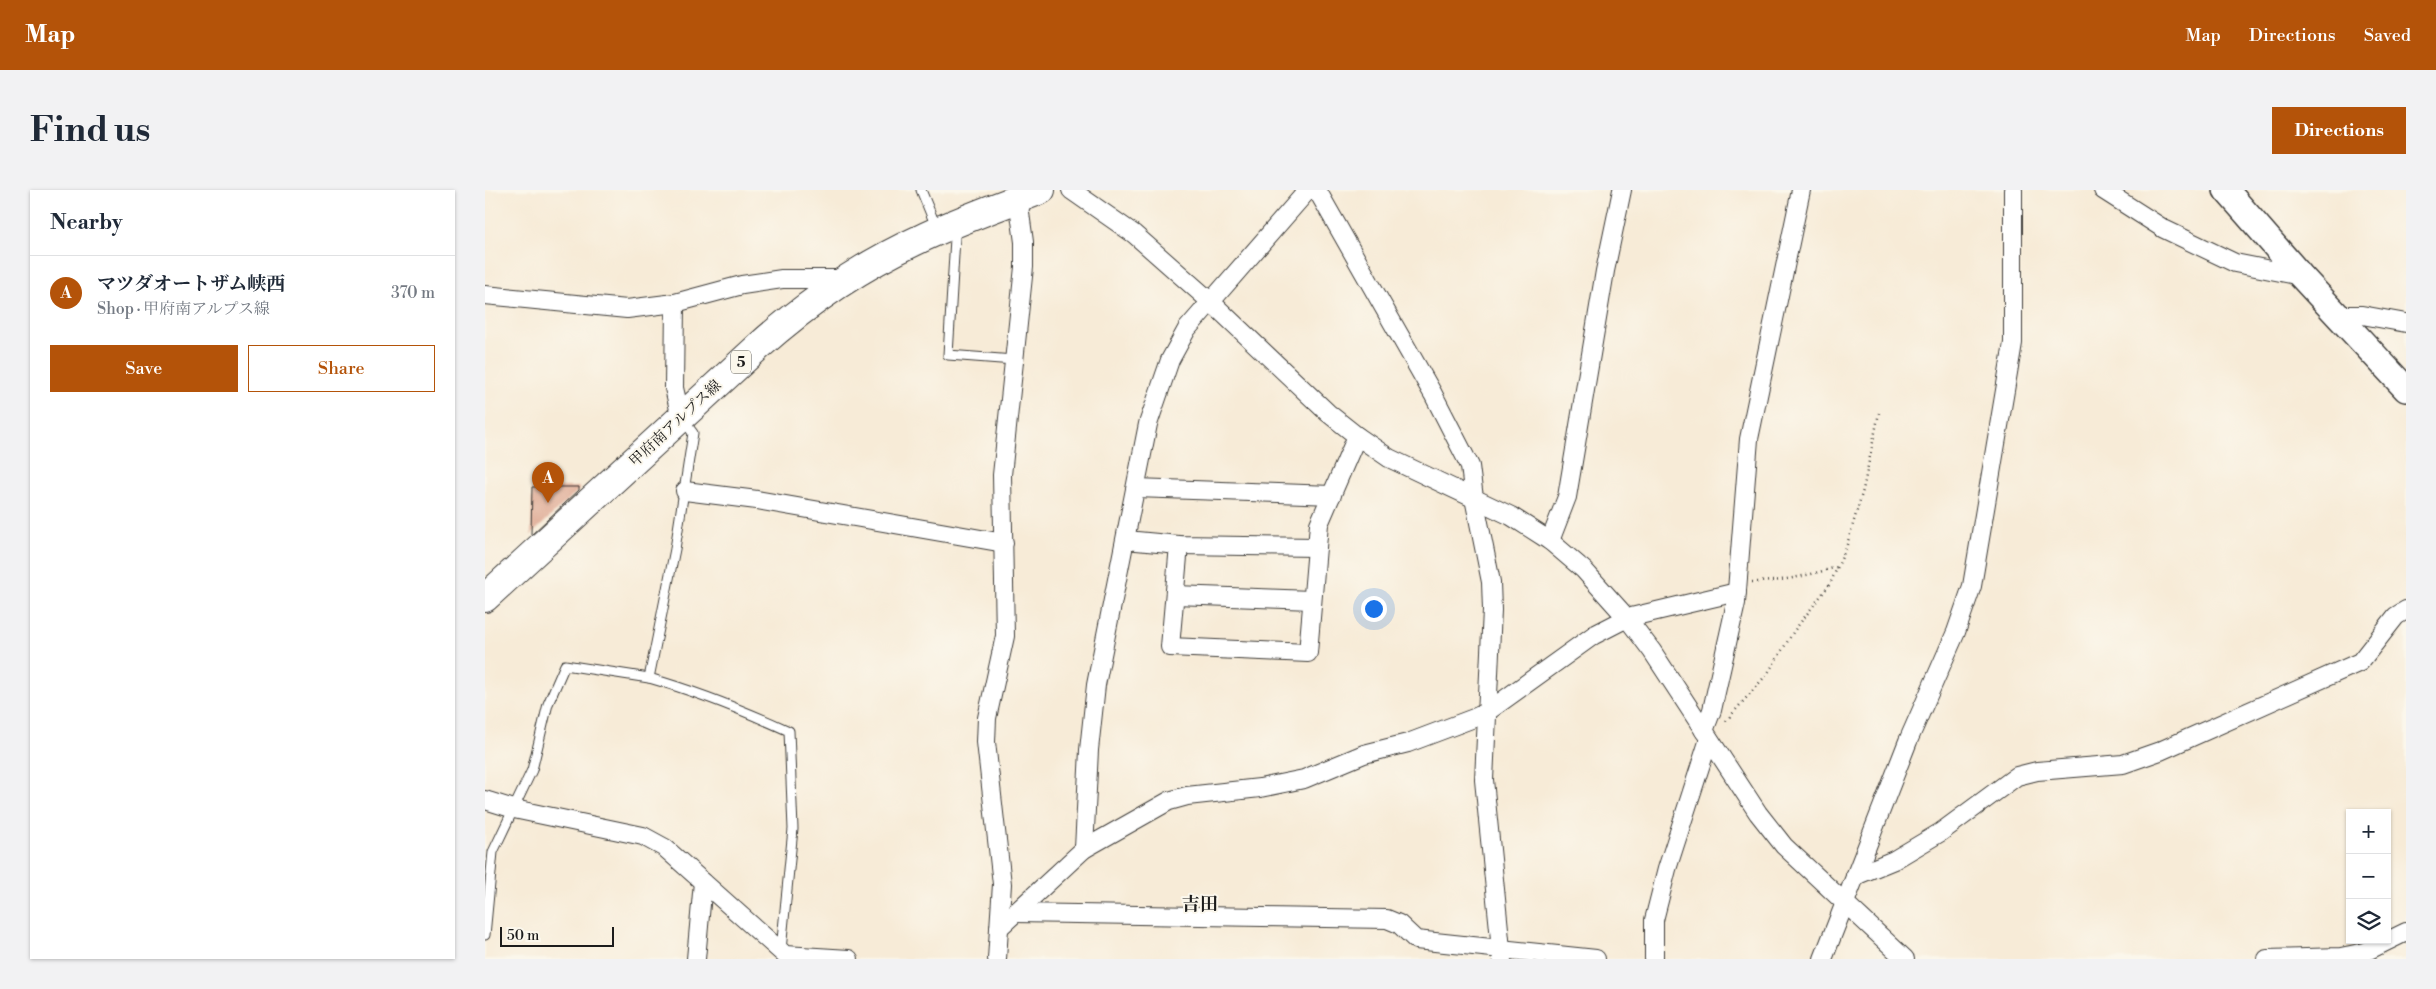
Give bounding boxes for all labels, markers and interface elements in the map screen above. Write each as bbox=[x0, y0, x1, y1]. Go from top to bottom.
text: Map bbox=[25, 20, 75, 50]
text: Map bbox=[2185, 24, 2221, 47]
text: Directions bbox=[2249, 24, 2336, 47]
text: Saved bbox=[2364, 24, 2411, 47]
button: Directions bbox=[2272, 107, 2406, 154]
text: Find us bbox=[30, 109, 150, 152]
text: Nearby bbox=[50, 210, 123, 236]
text: マツダオートザム峡西 bbox=[97, 272, 285, 296]
text: A bbox=[60, 283, 72, 303]
text: 370 m bbox=[391, 283, 435, 303]
text: Shop · 甲府南アルプス線 bbox=[97, 299, 270, 319]
button: Save bbox=[50, 345, 238, 392]
button: Share bbox=[248, 345, 435, 392]
road number: 5 bbox=[731, 350, 751, 373]
street label: 甲府南アルプス線 bbox=[625, 376, 725, 471]
pin: A bbox=[532, 462, 564, 503]
your location bbox=[1361, 596, 1387, 622]
map controls bbox=[2346, 809, 2391, 944]
button: + bbox=[2346, 809, 2391, 854]
button: − bbox=[2346, 854, 2391, 899]
district label: 吉田 bbox=[1182, 893, 1218, 916]
button: layers bbox=[2346, 899, 2391, 944]
scale bar bbox=[500, 924, 614, 947]
text: 50 m bbox=[507, 927, 539, 945]

